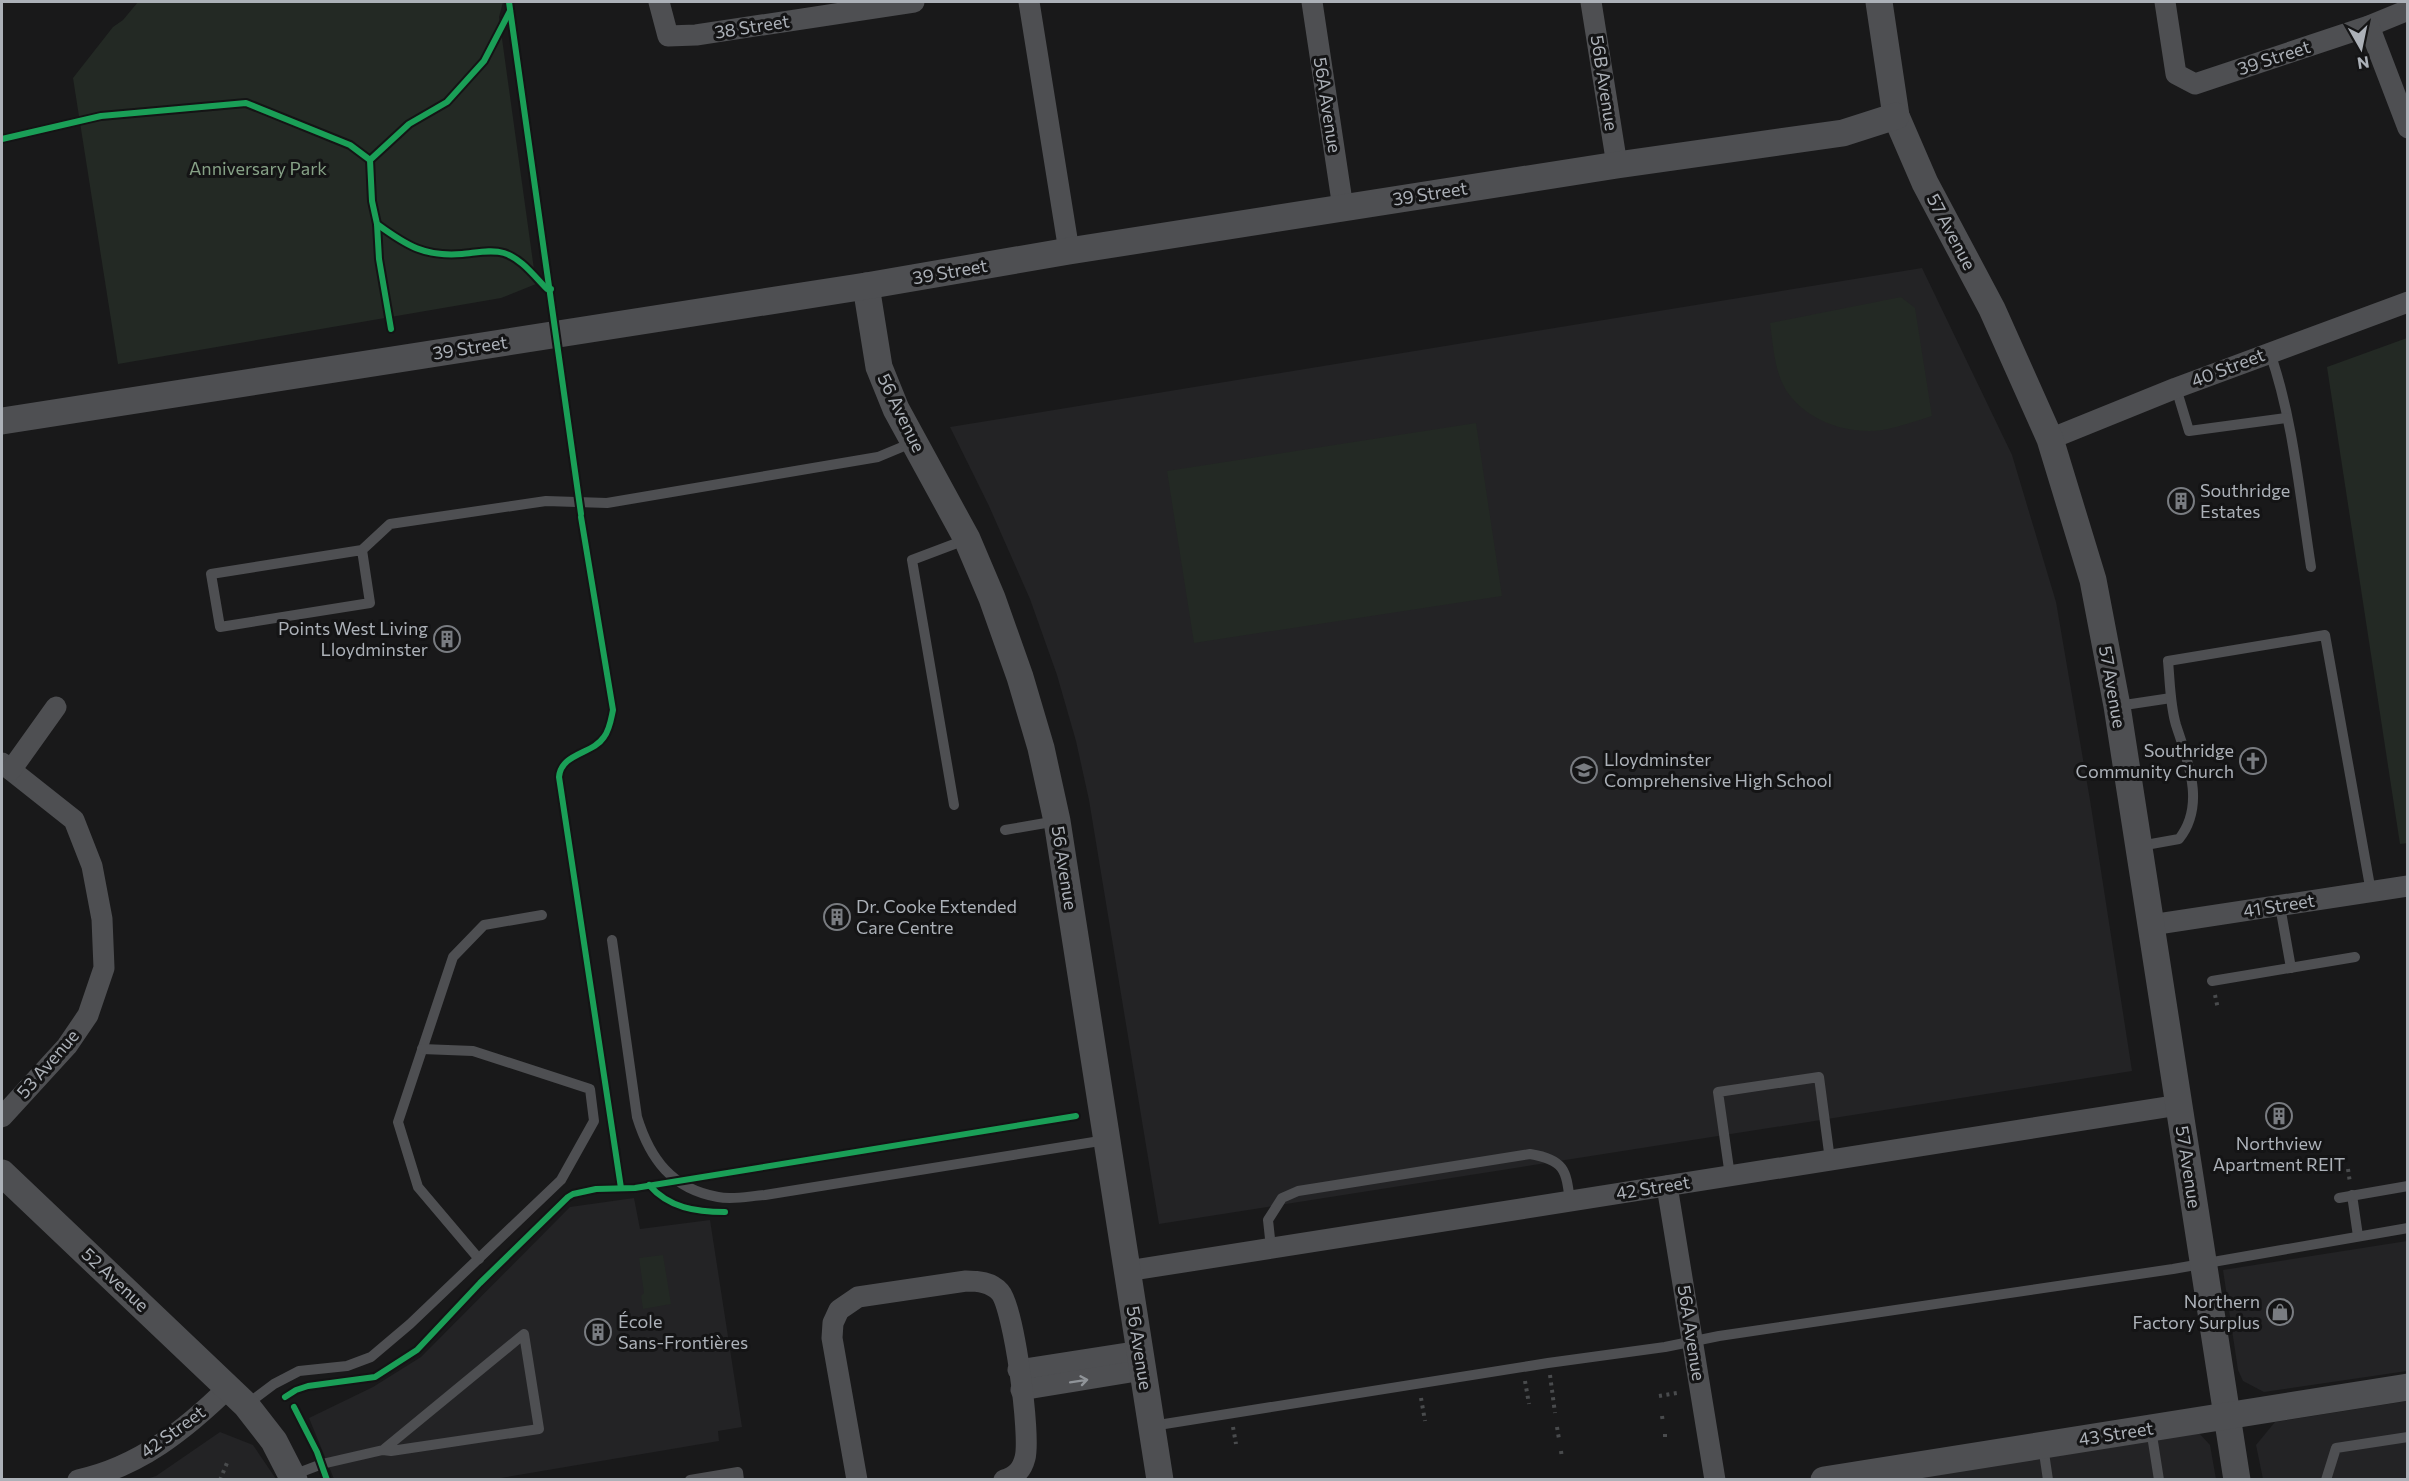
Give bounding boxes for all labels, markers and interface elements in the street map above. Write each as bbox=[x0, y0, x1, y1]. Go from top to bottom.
street label: 38 Street bbox=[713, 9, 791, 43]
north arrow bbox=[2331, 18, 2391, 78]
street label: 56B Avenue bbox=[1587, 34, 1623, 132]
street label: 39 Street bbox=[2234, 35, 2313, 79]
text: N bbox=[2356, 53, 2371, 74]
street label: 56A Avenue bbox=[1310, 55, 1346, 154]
park label: Anniversary Park bbox=[189, 157, 327, 179]
street label: 39 Street bbox=[1391, 176, 1469, 210]
street label: 57 Avenue bbox=[1923, 190, 1981, 273]
street label: 39 Street bbox=[911, 254, 989, 288]
street label: 39 Street bbox=[431, 330, 509, 364]
street label: 40 Street bbox=[2188, 343, 2267, 391]
street label: 56 Avenue bbox=[873, 370, 930, 455]
place label: Southridge Estates bbox=[2200, 479, 2290, 522]
building icon: Southridge Estates bbox=[2166, 486, 2196, 516]
place label: Points West Living Lloydminster bbox=[278, 617, 428, 660]
building icon: Points West Living Lloydminster bbox=[432, 624, 462, 654]
street label: 57 Avenue bbox=[2095, 644, 2131, 730]
place label: Southridge Community Church bbox=[2076, 739, 2234, 782]
church icon: Southridge Community Church bbox=[2238, 746, 2268, 776]
place label: Lloydminster Comprehensive High School bbox=[1604, 748, 1832, 791]
school or university icon: Lloydminster Comprehensive High School bbox=[1569, 755, 1599, 785]
street label: 56 Avenue bbox=[1047, 824, 1082, 911]
street label: 41 Street bbox=[2241, 888, 2316, 922]
place label: Dr. Cooke Extended Care Centre bbox=[856, 895, 1017, 938]
building icon: Dr. Cooke Extended Care Centre bbox=[822, 902, 852, 932]
street label: 53 Avenue bbox=[11, 1024, 83, 1102]
building icon: Northview Apartment REIT bbox=[2264, 1101, 2294, 1131]
street label: 57 Avenue bbox=[2172, 1124, 2206, 1210]
place label: Northview Apartment REIT bbox=[2213, 1132, 2345, 1175]
street label: 42 Street bbox=[1614, 1170, 1692, 1204]
street label: 52 Avenue bbox=[78, 1243, 154, 1316]
street label: 56A Avenue bbox=[1674, 1283, 1710, 1382]
place label: Northern Factory Surplus bbox=[2133, 1290, 2260, 1333]
shop icon: Northern Factory Surplus bbox=[2265, 1297, 2295, 1327]
street label: 56 Avenue bbox=[1122, 1304, 1157, 1391]
place label: École Sans-Frontières bbox=[618, 1310, 748, 1353]
building icon: École Sans-Frontières bbox=[583, 1317, 613, 1347]
one-way arrow bbox=[1069, 1375, 1088, 1386]
street label: 42 Street bbox=[136, 1400, 209, 1462]
street label: 43 Street bbox=[2077, 1416, 2155, 1450]

